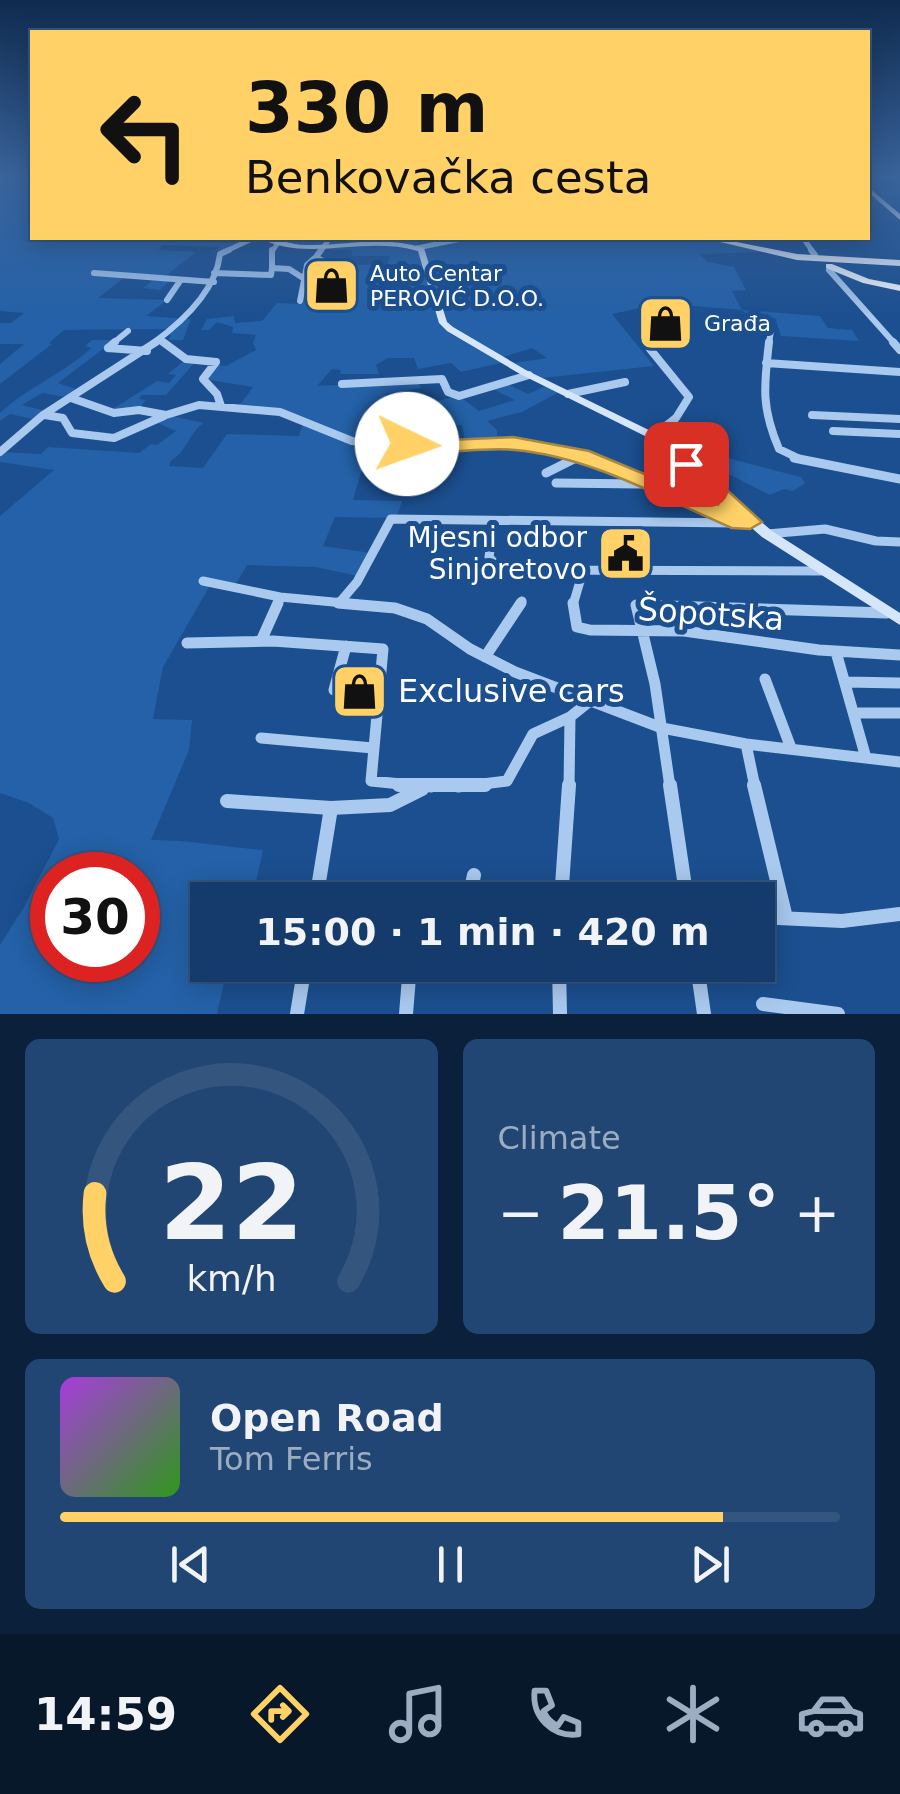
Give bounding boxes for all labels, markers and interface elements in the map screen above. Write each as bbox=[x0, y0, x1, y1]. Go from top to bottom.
text: 330 m bbox=[245, 67, 488, 149]
icon: left bbox=[80, 70, 210, 200]
text: Benkovačka cesta bbox=[245, 151, 651, 204]
shop icon: Auto Centar PEROVIĆ D.O.O. bbox=[301, 256, 361, 316]
place label: Auto Centar PEROVIĆ D.O.O. bbox=[370, 261, 544, 311]
shop icon: Građa bbox=[635, 293, 695, 353]
place label: Građa bbox=[704, 311, 771, 336]
position arrow bbox=[355, 392, 459, 496]
pin bbox=[644, 422, 729, 507]
icon: arrive bbox=[659, 437, 714, 492]
place label: Mjesni odbor Sinjoretovo bbox=[408, 521, 587, 586]
public building icon: Mjesni odbor Sinjoretovo bbox=[596, 523, 656, 583]
street label: Šopotska bbox=[637, 589, 786, 638]
shop icon: Exclusive cars bbox=[329, 661, 389, 721]
place label: Exclusive cars bbox=[398, 672, 625, 710]
speed limit sign: 30 bbox=[30, 852, 160, 982]
text: 15:00 · 1 min · 420 m bbox=[255, 910, 710, 954]
text: Climate bbox=[498, 1119, 621, 1157]
text: 22 bbox=[159, 1142, 304, 1264]
text: 21.5° bbox=[557, 1169, 780, 1257]
text: − bbox=[498, 1181, 544, 1245]
text: + bbox=[794, 1181, 840, 1245]
text: km/h bbox=[186, 1258, 276, 1299]
text: Open Road bbox=[210, 1396, 444, 1440]
text: Tom Ferris bbox=[210, 1440, 373, 1478]
icon: previous bbox=[163, 1537, 218, 1592]
icon: pause bbox=[423, 1537, 478, 1592]
icon: next bbox=[683, 1537, 738, 1592]
icon: directions bbox=[245, 1679, 315, 1749]
icon: music bbox=[383, 1679, 453, 1749]
icon: phone bbox=[520, 1679, 590, 1749]
icon: climate bbox=[658, 1679, 728, 1749]
icon: car bbox=[796, 1679, 866, 1749]
text: 14:59 bbox=[34, 1688, 177, 1741]

